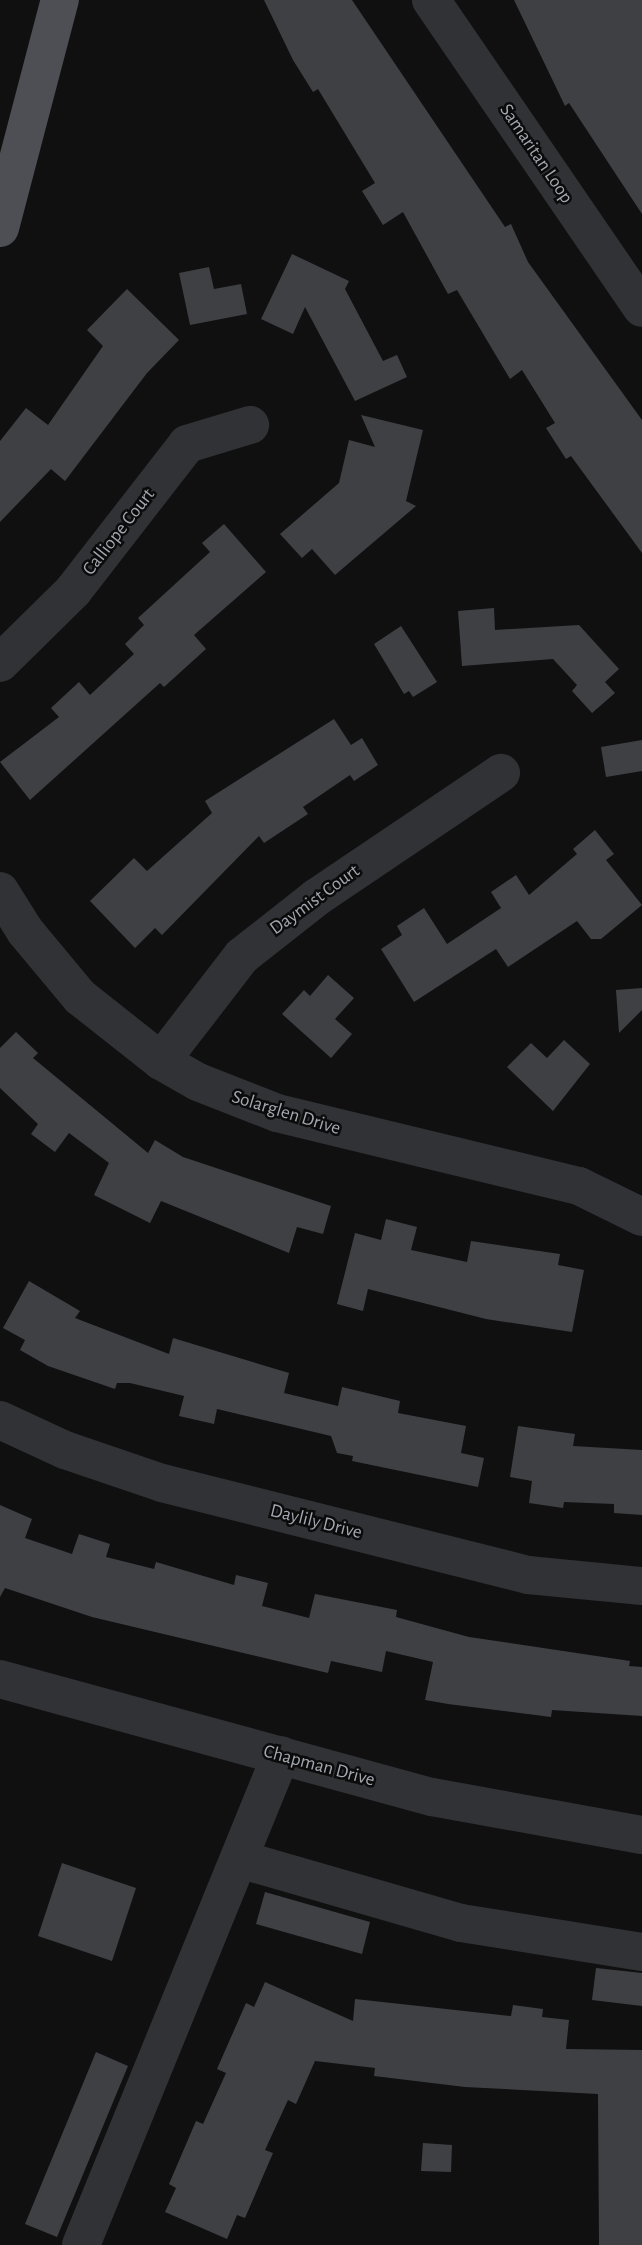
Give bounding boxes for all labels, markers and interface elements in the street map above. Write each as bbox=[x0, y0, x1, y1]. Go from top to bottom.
street label: Samaritan Loop bbox=[494, 100, 578, 208]
street label: Calliope Court bbox=[78, 484, 160, 580]
street label: Daymist Court bbox=[266, 860, 364, 940]
street label: Solarglen Drive bbox=[229, 1086, 343, 1140]
street label: Daylily Drive bbox=[268, 1500, 364, 1544]
street label: Chapman Drive bbox=[261, 1740, 377, 1792]

